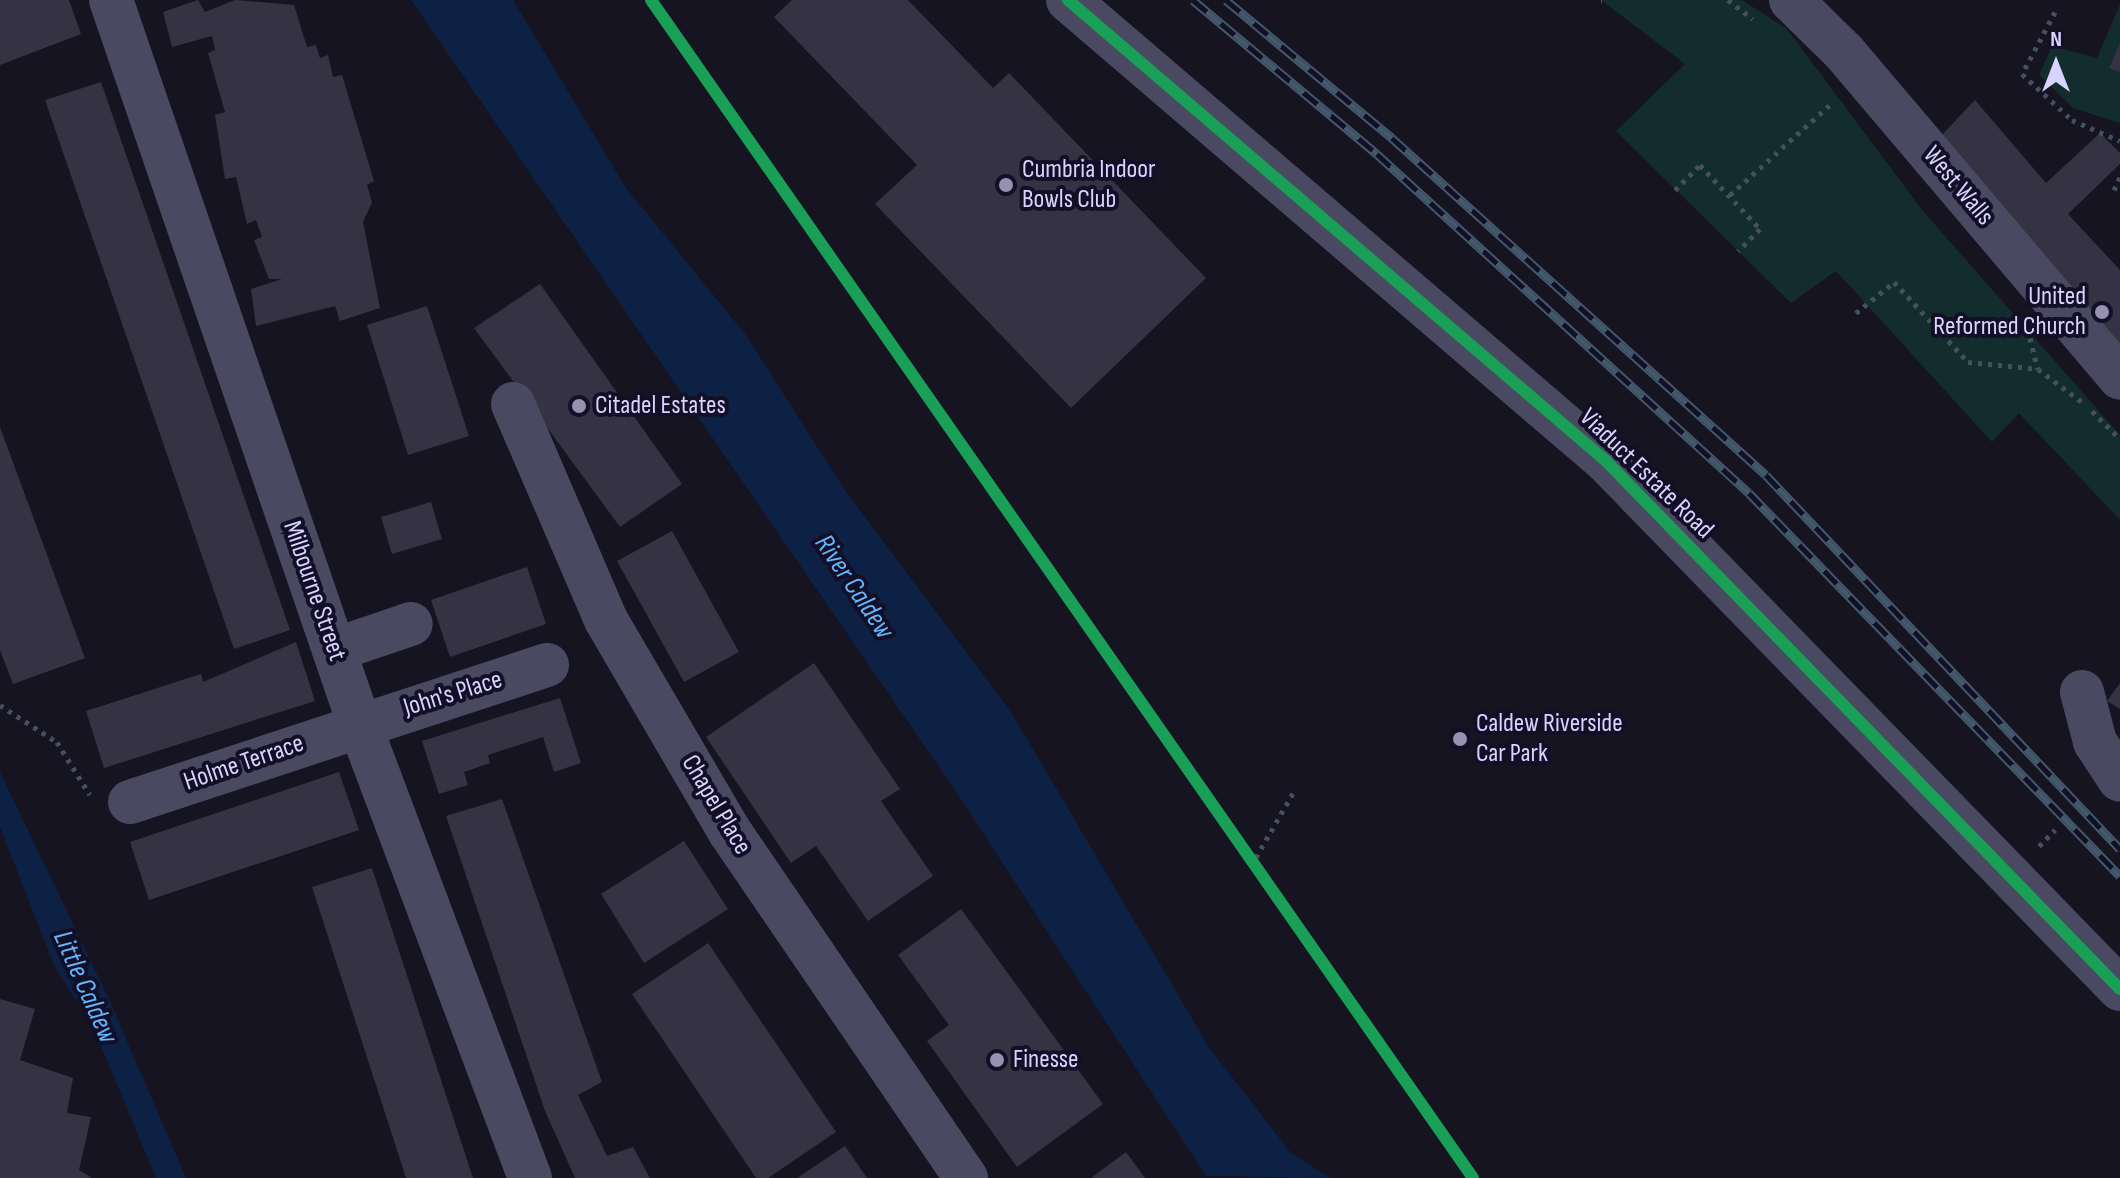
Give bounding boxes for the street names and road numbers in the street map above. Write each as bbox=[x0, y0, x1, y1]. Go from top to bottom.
street label: West Walls bbox=[1916, 140, 2000, 232]
street label: Viaduct Estate Road bbox=[1573, 402, 1719, 546]
street label: Milbourne Street bbox=[276, 517, 352, 665]
street label: John's Place bbox=[400, 664, 506, 724]
street label: Holme Terrace bbox=[180, 728, 308, 798]
street label: Chapel Place bbox=[674, 750, 758, 860]

